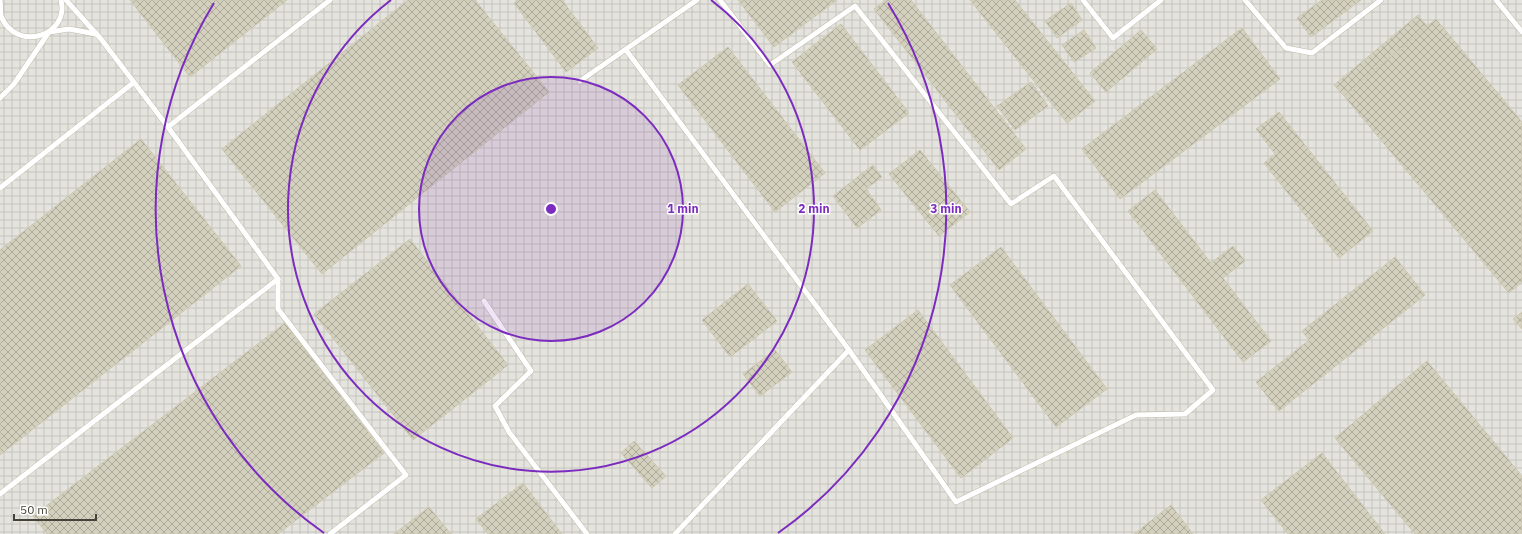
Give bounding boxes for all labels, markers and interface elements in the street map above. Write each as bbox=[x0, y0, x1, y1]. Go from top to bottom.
text: 1 min bbox=[667, 201, 699, 216]
text: 2 min bbox=[798, 201, 830, 216]
text: 3 min bbox=[930, 201, 962, 216]
centre of rings bbox=[544, 202, 558, 216]
scale bar bbox=[14, 496, 96, 522]
text: 50 m bbox=[20, 502, 48, 517]

